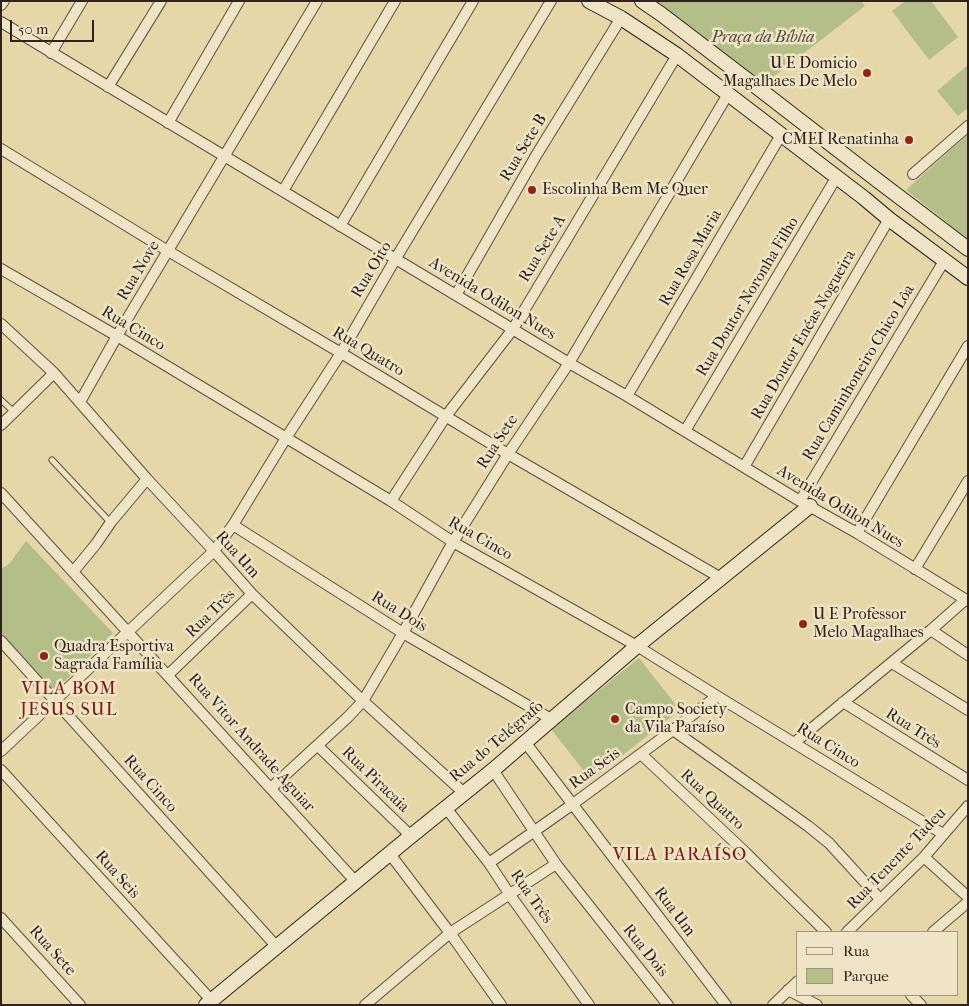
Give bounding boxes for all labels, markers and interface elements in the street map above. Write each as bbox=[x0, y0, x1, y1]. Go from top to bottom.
scale bar bbox=[12, 10, 96, 42]
text: 50 m bbox=[18, 20, 48, 38]
park label: Praça da Bíblia bbox=[712, 28, 814, 48]
place label: U E Domicio Magalhaes De Melo bbox=[723, 54, 857, 92]
marker: U E Domicio Magalhaes De Melo bbox=[861, 67, 873, 79]
street label: Rua Sete B bbox=[496, 111, 552, 185]
place label: CMEI Renatinha bbox=[782, 130, 899, 150]
marker: CMEI Renatinha bbox=[903, 134, 915, 146]
place label: Escolinha Bem Me Quer bbox=[542, 180, 708, 200]
marker: Escolinha Bem Me Quer bbox=[526, 184, 538, 196]
street label: Rua Rosa Maria bbox=[656, 206, 726, 310]
street label: Rua Sete A bbox=[515, 212, 571, 286]
street label: Rua Doutor Noronha Filho bbox=[693, 214, 803, 380]
street label: Rua Nove bbox=[114, 238, 164, 304]
street label: Rua Oito bbox=[348, 238, 396, 302]
street label: Rua Doutor Enéas Nogueira bbox=[748, 247, 860, 423]
street label: Avenida Odilon Nues bbox=[425, 253, 559, 345]
street label: Rua Caminhoneiro Chico Lôa bbox=[799, 281, 919, 465]
street label: Rua Cinco bbox=[98, 302, 168, 356]
street label: Rua Quatro bbox=[329, 323, 407, 381]
street label: Rua Sete bbox=[473, 411, 523, 473]
street label: Avenida Odilon Nues bbox=[773, 461, 907, 553]
street label: Rua Cinco bbox=[444, 513, 516, 565]
street label: Rua Um bbox=[211, 527, 263, 583]
street label: Rua Três bbox=[182, 586, 240, 642]
street label: Rua Dois bbox=[368, 587, 430, 637]
place label: U E Professor Melo Magalhaes bbox=[813, 605, 924, 643]
marker: U E Professor Melo Magalhaes bbox=[797, 618, 809, 630]
place label: Quadra Esportiva Sagrada Família bbox=[54, 637, 174, 675]
marker: Quadra Esportiva Sagrada Família bbox=[38, 650, 50, 662]
street label: Rua Vitor Andrade Aguiar bbox=[184, 670, 318, 816]
district label: VILA BOM JESUS SUL bbox=[19, 679, 119, 722]
street label: Rua do Telégrafo bbox=[446, 697, 548, 787]
place label: Campo Society da Vila Paraíso bbox=[625, 700, 727, 738]
street label: Rua Três bbox=[882, 705, 944, 753]
marker: Campo Society da Vila Paraíso bbox=[609, 713, 621, 725]
street label: Rua Cinco bbox=[793, 719, 863, 773]
street label: Rua Piracaia bbox=[337, 743, 413, 817]
street label: Rua Seis bbox=[566, 744, 624, 794]
street label: Rua Cinco bbox=[119, 751, 181, 817]
street label: Rua Quatro bbox=[676, 766, 748, 834]
street label: Rua Tenente Tadeu bbox=[843, 804, 951, 914]
district label: VILA PARAÍSO bbox=[611, 845, 749, 867]
street label: Rua Seis bbox=[90, 847, 144, 903]
street label: Rua Três bbox=[506, 866, 556, 928]
street label: Rua Um bbox=[649, 883, 699, 941]
street label: Rua Dois bbox=[618, 921, 672, 981]
street label: Rua Sete bbox=[24, 922, 80, 980]
legend bbox=[796, 931, 959, 996]
text: Rua bbox=[843, 942, 869, 960]
text: Parque bbox=[843, 967, 889, 985]

